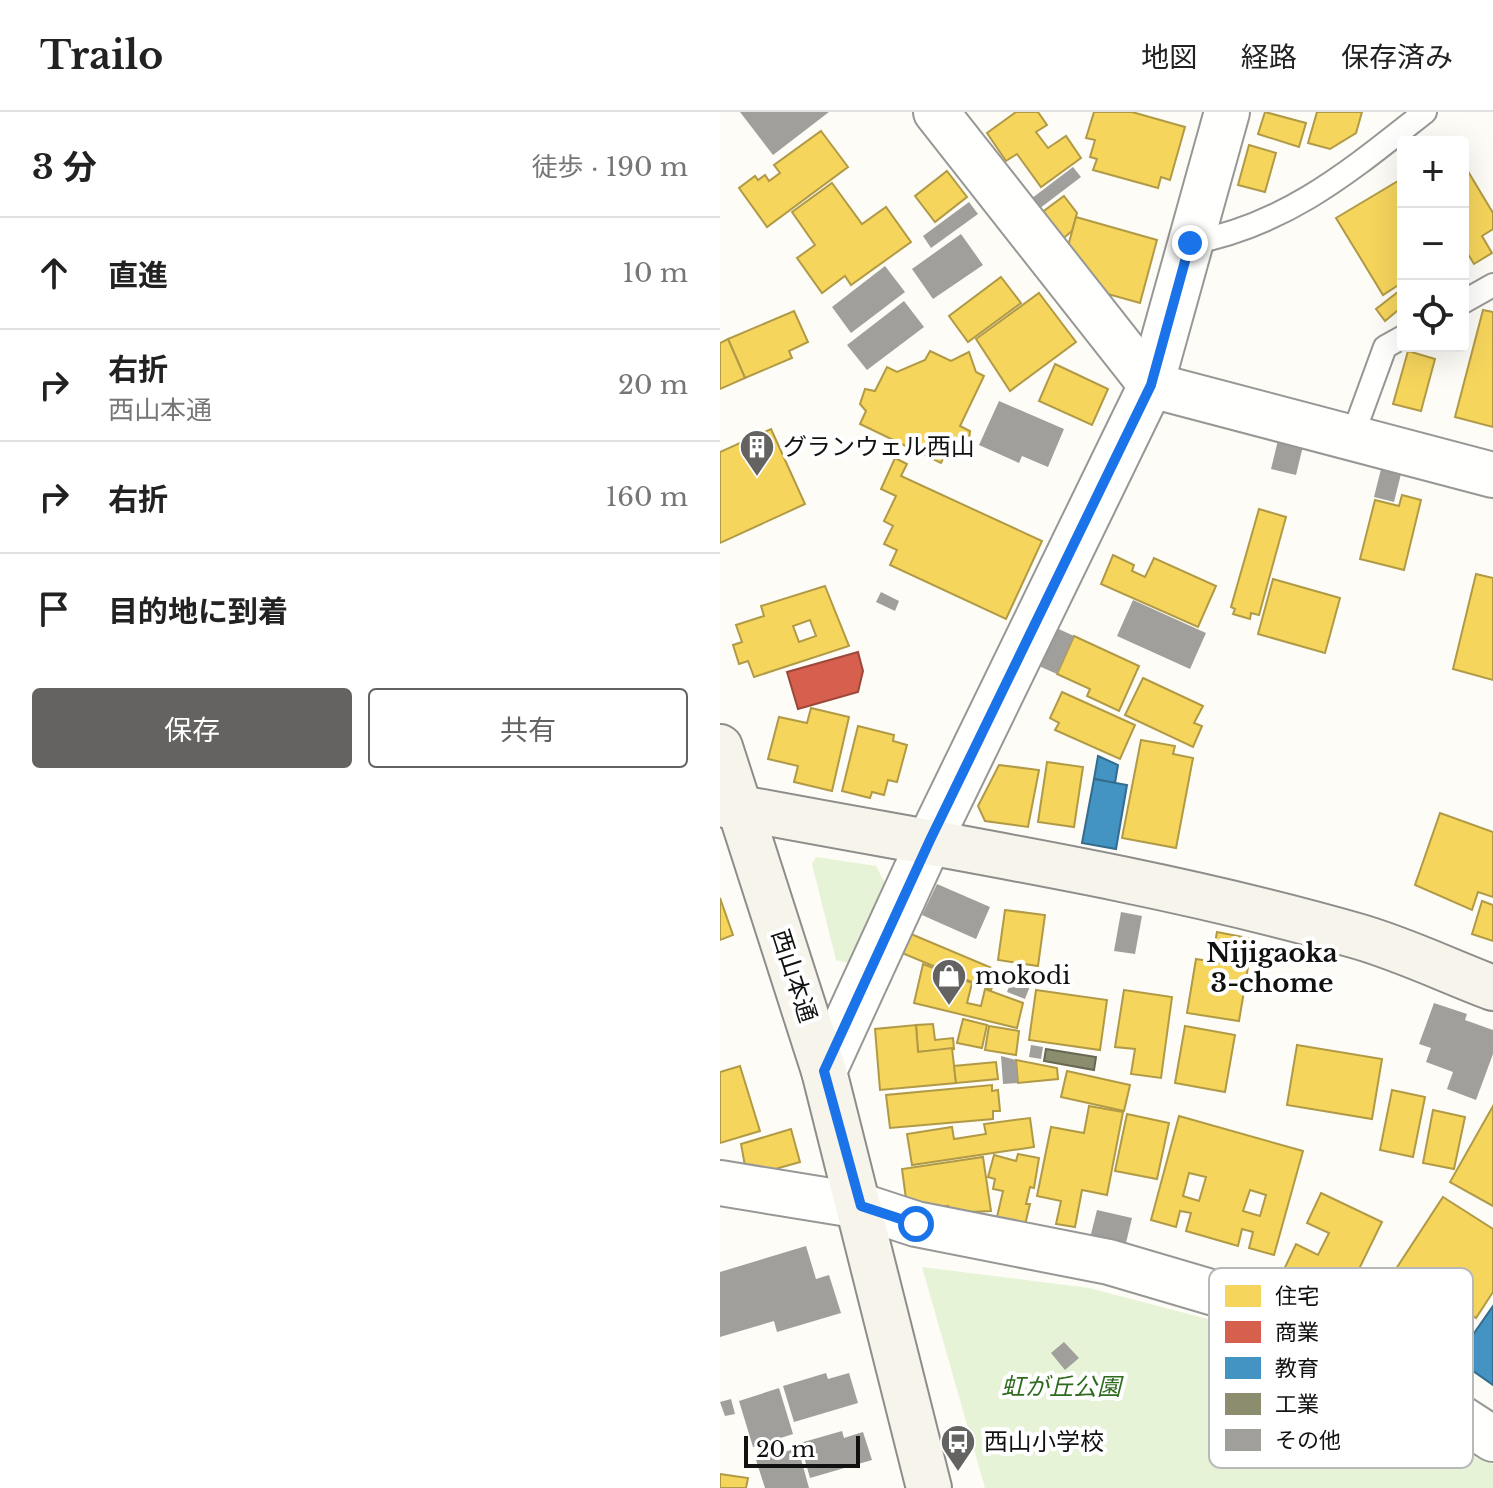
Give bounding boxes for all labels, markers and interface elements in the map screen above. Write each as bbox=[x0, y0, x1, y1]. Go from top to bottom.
text: Trailo bbox=[40, 32, 163, 79]
text: 地図 bbox=[1141, 40, 1197, 75]
text: 経路 bbox=[1241, 40, 1297, 75]
text: 保存済み bbox=[1341, 40, 1453, 75]
map controls bbox=[1397, 136, 1469, 352]
button: + bbox=[1397, 136, 1469, 208]
text: 3 分 bbox=[32, 146, 97, 188]
text: 徒歩 · 190 m bbox=[531, 151, 688, 183]
button: − bbox=[1397, 208, 1469, 280]
route end bbox=[1172, 225, 1208, 261]
icon: ahead bbox=[32, 251, 76, 295]
text: 直進 bbox=[108, 257, 168, 294]
text: 10 m bbox=[622, 257, 688, 289]
button: locate bbox=[1397, 280, 1469, 352]
text: 右折 bbox=[108, 351, 168, 388]
icon: right bbox=[32, 363, 76, 407]
text: 20 m bbox=[618, 369, 688, 401]
text: 西山本通 bbox=[108, 394, 212, 426]
building icon: グランウェル西山 bbox=[738, 428, 776, 478]
place label: グランウェル西山 bbox=[783, 432, 975, 461]
icon: right bbox=[32, 475, 76, 519]
text: 右折 bbox=[108, 481, 168, 518]
text: 160 m bbox=[606, 481, 688, 513]
icon: arrive bbox=[32, 587, 76, 631]
text: 目的地に到着 bbox=[108, 593, 288, 630]
button: 保存 bbox=[32, 688, 352, 768]
button: 共有 bbox=[368, 688, 688, 768]
street label: 西山本通 bbox=[766, 926, 823, 1026]
district label: Nijigaoka 3-chome bbox=[1206, 937, 1338, 999]
shop icon: mokodi bbox=[930, 957, 968, 1007]
place label: mokodi bbox=[975, 961, 1070, 990]
route start bbox=[898, 1206, 934, 1242]
legend bbox=[1209, 1268, 1473, 1468]
text: 住宅 bbox=[1275, 1283, 1319, 1310]
text: 商業 bbox=[1275, 1319, 1319, 1346]
text: 教育 bbox=[1275, 1355, 1319, 1382]
park label: 虹が丘公園 bbox=[1001, 1372, 1124, 1401]
text: 工業 bbox=[1275, 1391, 1319, 1418]
bus stop icon: 西山小学校 bbox=[939, 1423, 977, 1473]
place label: 西山小学校 bbox=[984, 1427, 1104, 1456]
text: その他 bbox=[1275, 1427, 1341, 1454]
scale bar bbox=[744, 1432, 860, 1468]
text: 20 m bbox=[756, 1436, 815, 1463]

